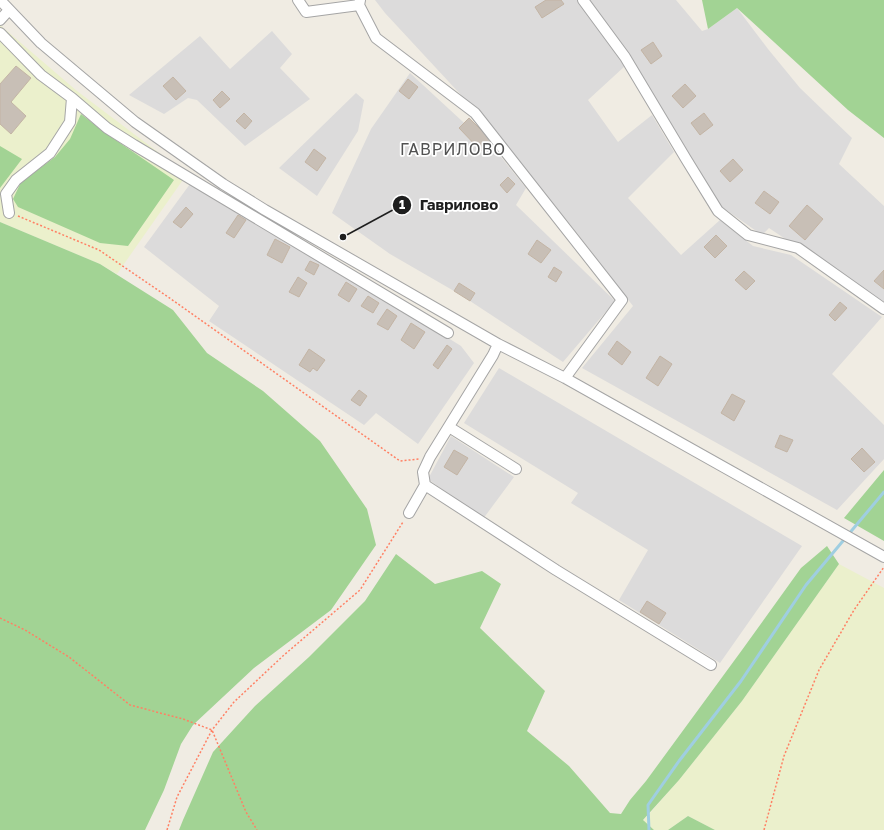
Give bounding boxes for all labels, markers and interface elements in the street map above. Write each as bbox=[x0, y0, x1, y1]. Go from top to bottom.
district label: ГАВРИЛОВО bbox=[400, 139, 506, 159]
callout: Гаврилово bbox=[392, 192, 506, 219]
text: Гаврилово bbox=[420, 195, 498, 213]
text: 1 bbox=[399, 197, 405, 212]

